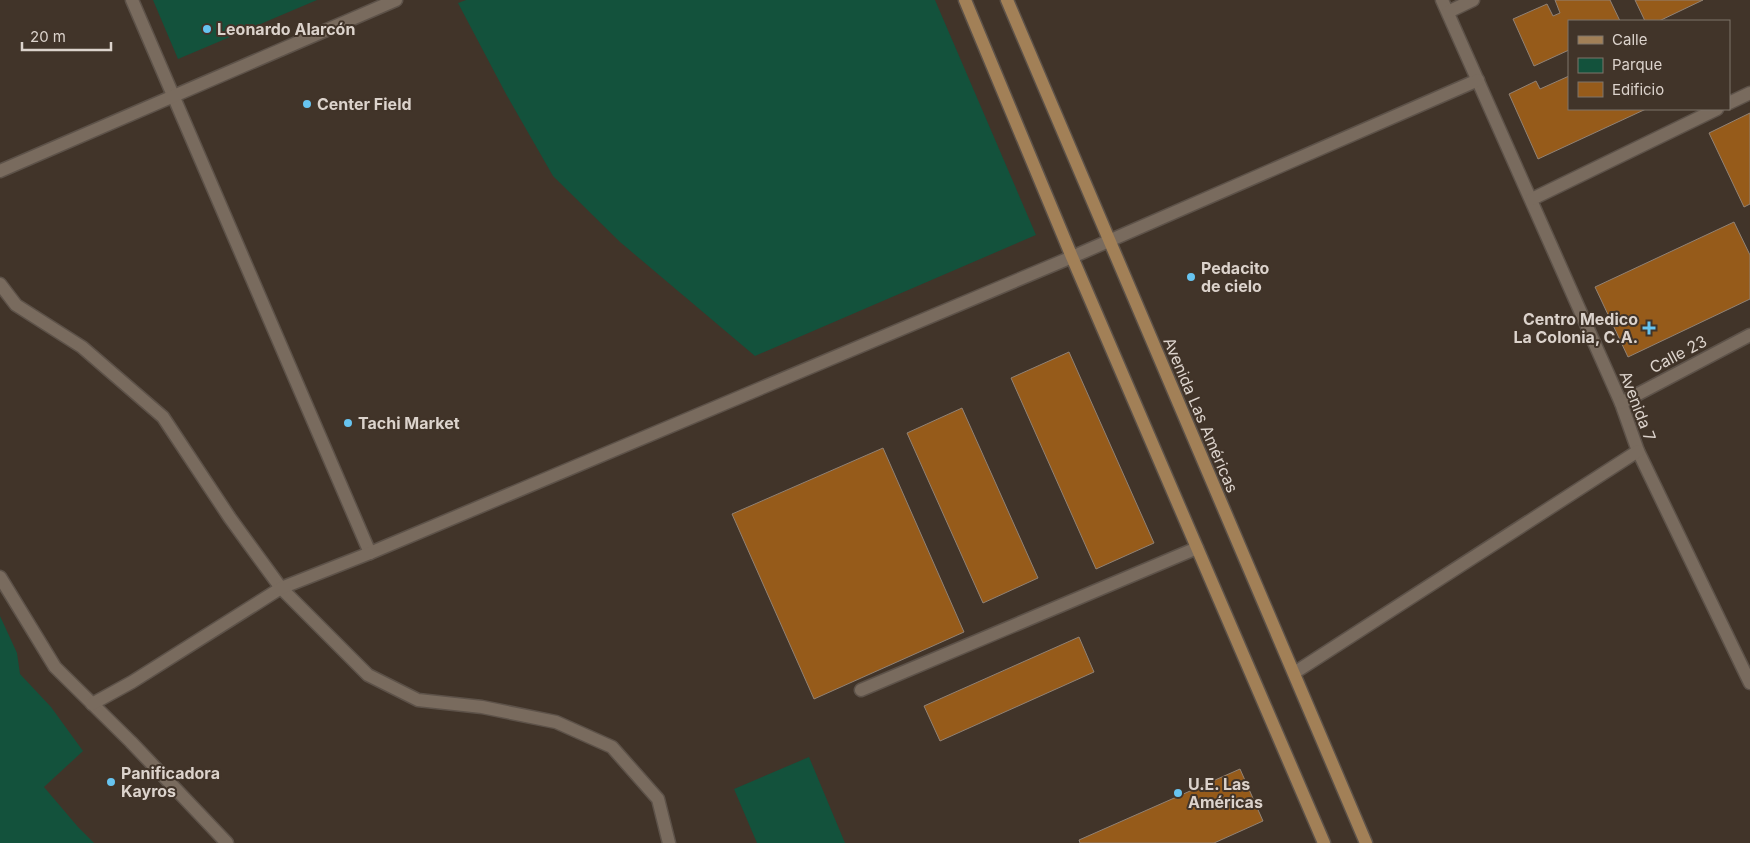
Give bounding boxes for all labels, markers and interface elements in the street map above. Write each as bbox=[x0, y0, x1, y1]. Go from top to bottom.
place label: Leonardo Alarcón bbox=[217, 19, 355, 39]
scale bar bbox=[22, 20, 111, 52]
legend bbox=[1568, 20, 1730, 110]
marker: Leonardo Alarcón bbox=[201, 23, 213, 35]
text: 20 m bbox=[30, 27, 66, 46]
text: Calle bbox=[1612, 30, 1647, 49]
text: Parque bbox=[1612, 55, 1662, 74]
text: Edificio bbox=[1612, 80, 1664, 99]
place label: Center Field bbox=[317, 94, 412, 114]
marker: Center Field bbox=[301, 98, 313, 110]
place label: Pedacito de cielo bbox=[1201, 258, 1270, 296]
marker: Pedacito de cielo bbox=[1185, 271, 1197, 283]
place label: Centro Medico La Colonia, C.A. bbox=[1513, 309, 1638, 347]
marker: Centro Medico La Colonia, C.A. bbox=[1642, 321, 1656, 335]
street label: Calle 23 bbox=[1646, 331, 1710, 377]
street label: Avenida Las Américas bbox=[1159, 334, 1243, 496]
street label: Avenida 7 bbox=[1615, 368, 1661, 444]
place label: Tachi Market bbox=[358, 413, 460, 433]
marker: Tachi Market bbox=[342, 417, 354, 429]
place label: Panificadora Kayros bbox=[121, 763, 220, 801]
place label: U.E. Las Américas bbox=[1188, 774, 1263, 812]
marker: Panificadora Kayros bbox=[105, 776, 117, 788]
marker: U.E. Las Américas bbox=[1172, 787, 1184, 799]

